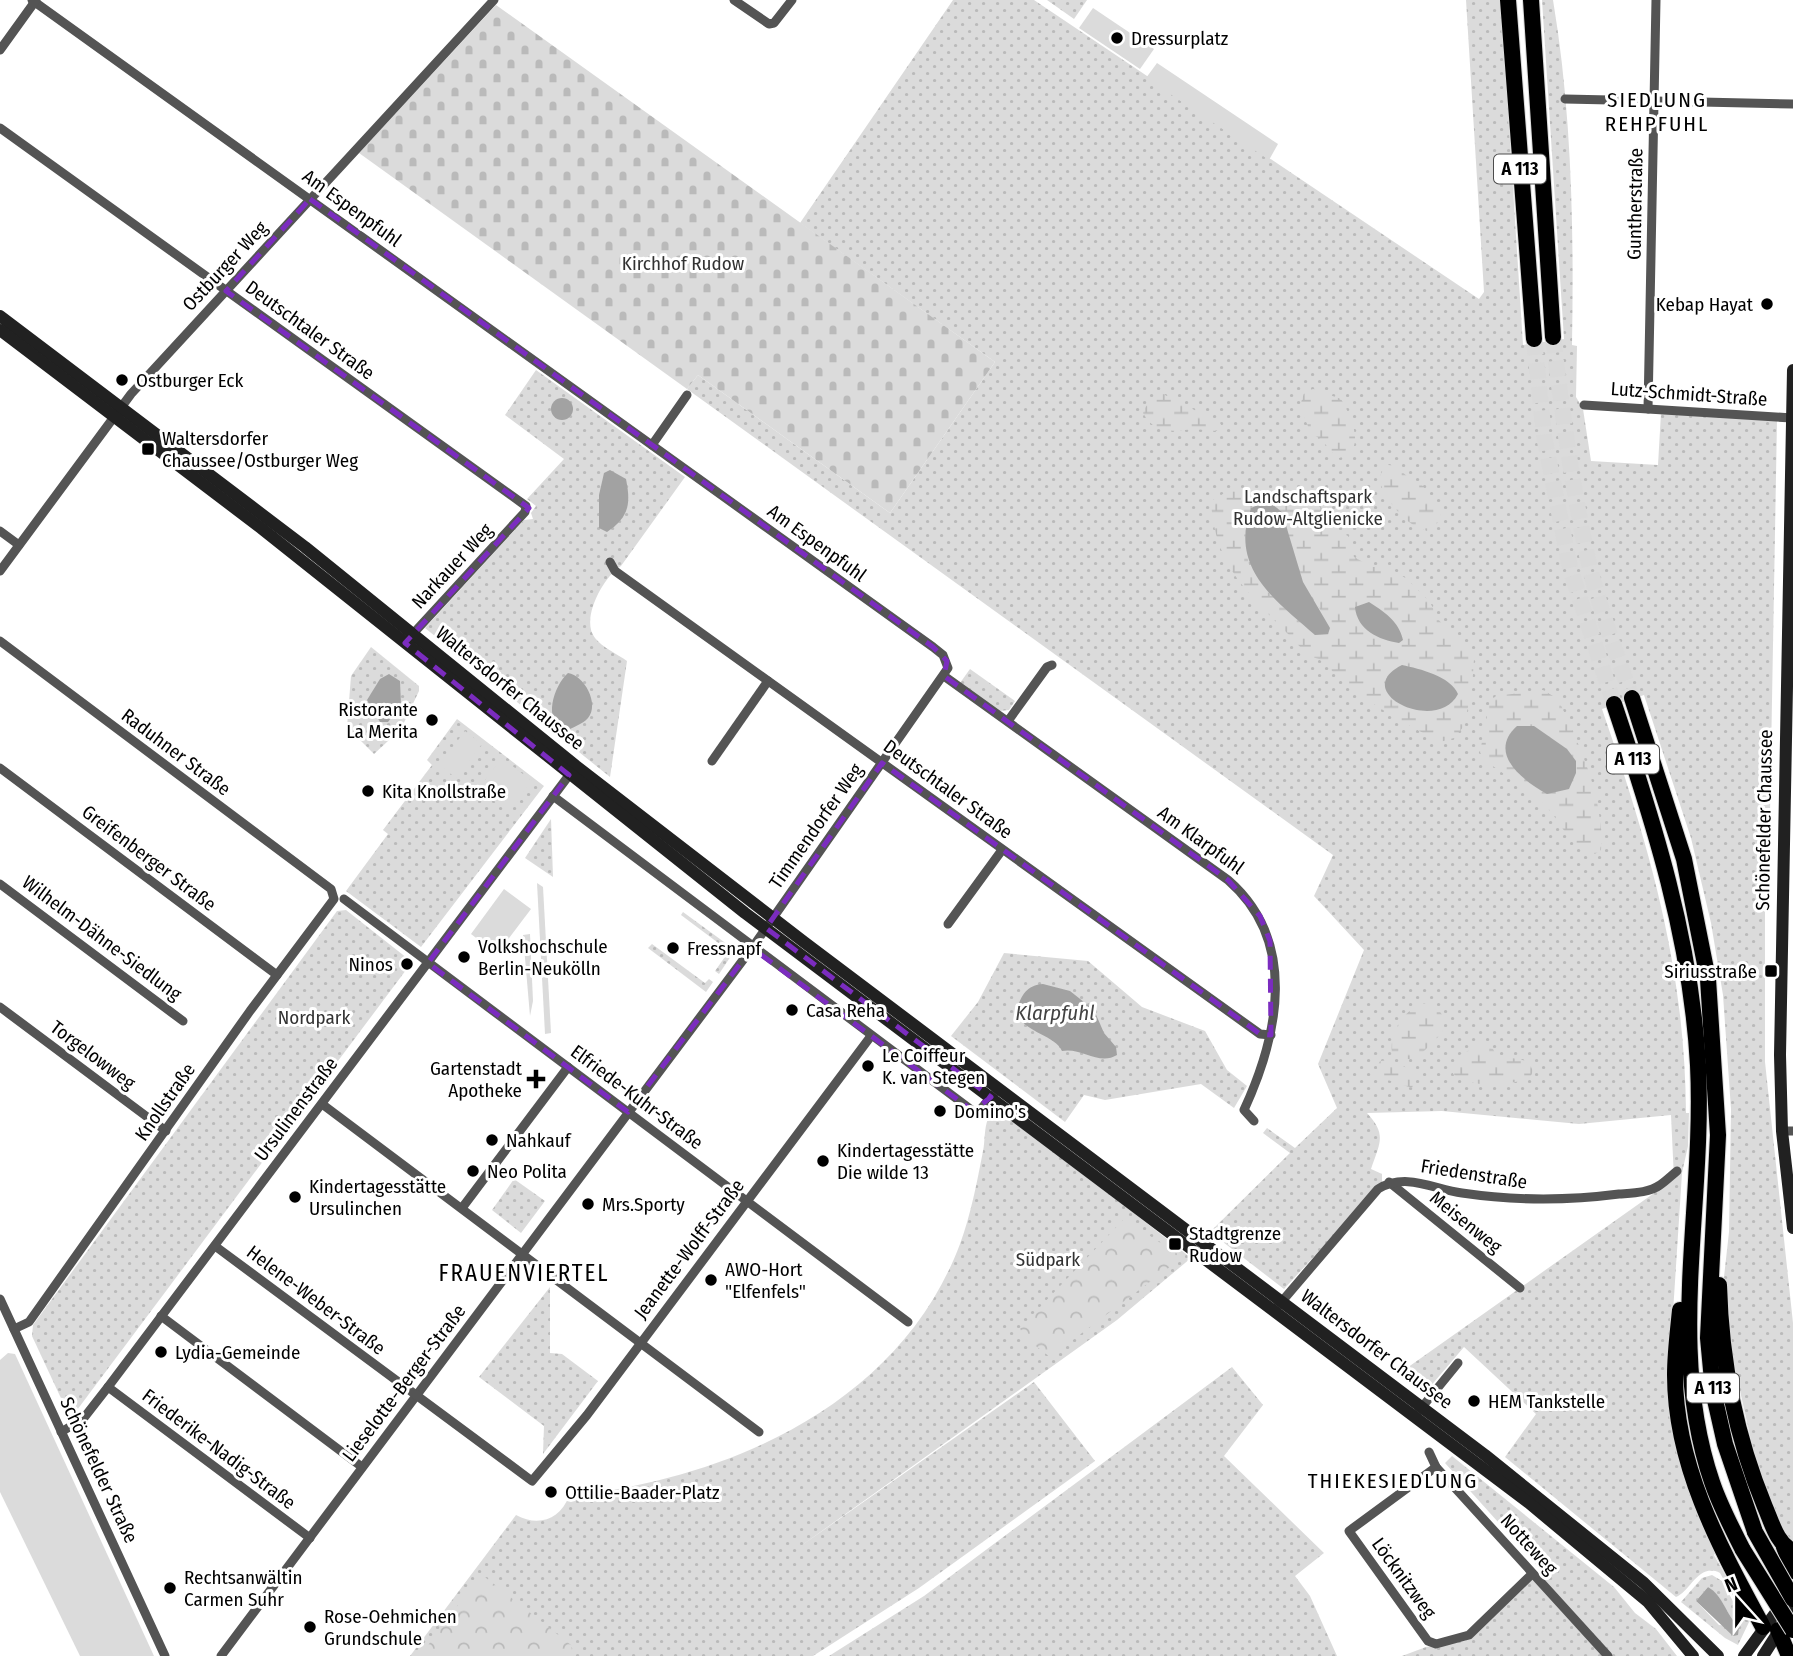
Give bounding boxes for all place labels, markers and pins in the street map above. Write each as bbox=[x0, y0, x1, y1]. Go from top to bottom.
place label: Dressurplatz bbox=[1131, 27, 1229, 50]
marker: Dressurplatz bbox=[1109, 30, 1125, 46]
place label: Kebap Hayat bbox=[1656, 293, 1754, 316]
marker: Kebap Hayat bbox=[1759, 296, 1775, 312]
place label: Ostburger Eck bbox=[136, 369, 243, 392]
marker: Ostburger Eck bbox=[114, 372, 130, 388]
place label: Waltersdorfer Chaussee/Ostburger Weg bbox=[162, 427, 358, 472]
marker: Waltersdorfer Chaussee/Ostburger Weg bbox=[140, 441, 156, 457]
place label: Ristorante La Merita bbox=[338, 698, 418, 743]
marker: Ristorante La Merita bbox=[424, 712, 440, 728]
place label: Kita Knollstraße bbox=[382, 780, 506, 803]
marker: Kita Knollstraße bbox=[360, 783, 376, 799]
place label: Volkshochschule Berlin-Neukölln bbox=[478, 935, 608, 980]
place label: Fressnapf bbox=[687, 937, 763, 960]
marker: Fressnapf bbox=[665, 940, 681, 956]
marker: Volkshochschule Berlin-Neukölln bbox=[456, 949, 472, 965]
place label: Ninos bbox=[349, 953, 393, 976]
marker: Ninos bbox=[399, 956, 415, 972]
place label: Siriusstraße bbox=[1664, 960, 1757, 983]
marker: Siriusstraße bbox=[1763, 963, 1779, 979]
place label: Casa Reha bbox=[806, 999, 885, 1022]
marker: Casa Reha bbox=[784, 1002, 800, 1018]
place label: Le Coiffeur K. van Stegen bbox=[882, 1044, 985, 1089]
place label: Gartenstadt Apotheke bbox=[430, 1057, 523, 1102]
marker: Le Coiffeur K. van Stegen bbox=[860, 1058, 876, 1074]
marker: Gartenstadt Apotheke bbox=[528, 1071, 544, 1087]
place label: Domino's bbox=[954, 1100, 1026, 1123]
marker: Domino's bbox=[932, 1103, 948, 1119]
place label: Nahkauf bbox=[506, 1129, 572, 1152]
marker: Nahkauf bbox=[484, 1132, 500, 1148]
place label: Kindertagesstätte Die wilde 13 bbox=[837, 1139, 974, 1184]
marker: Kindertagesstätte Die wilde 13 bbox=[815, 1153, 831, 1169]
place label: Neo Polita bbox=[487, 1160, 567, 1183]
marker: Neo Polita bbox=[465, 1163, 481, 1179]
place label: Kindertagesstätte Ursulinchen bbox=[309, 1175, 446, 1220]
marker: Kindertagesstätte Ursulinchen bbox=[287, 1189, 303, 1205]
place label: Mrs.Sporty bbox=[602, 1193, 685, 1216]
marker: Mrs.Sporty bbox=[580, 1196, 596, 1212]
place label: Stadtgrenze Rudow bbox=[1189, 1222, 1281, 1267]
marker: Stadtgrenze Rudow bbox=[1167, 1236, 1183, 1252]
place label: AWO-Hort "Elfenfels" bbox=[725, 1258, 806, 1303]
marker: AWO-Hort "Elfenfels" bbox=[703, 1272, 719, 1288]
place label: Lydia-Gemeinde bbox=[175, 1341, 300, 1364]
marker: Lydia-Gemeinde bbox=[153, 1344, 169, 1360]
place label: HEM Tankstelle bbox=[1488, 1390, 1605, 1413]
marker: HEM Tankstelle bbox=[1466, 1393, 1482, 1409]
place label: Ottilie-Baader-Platz bbox=[565, 1481, 720, 1504]
marker: Ottilie-Baader-Platz bbox=[543, 1484, 559, 1500]
place label: Rechtsanwältin Carmen Suhr bbox=[184, 1566, 302, 1611]
marker: Rechtsanwältin Carmen Suhr bbox=[162, 1580, 178, 1596]
place label: Rose-Oehmichen Grundschule bbox=[324, 1605, 457, 1650]
marker: Rose-Oehmichen Grundschule bbox=[302, 1619, 318, 1635]

